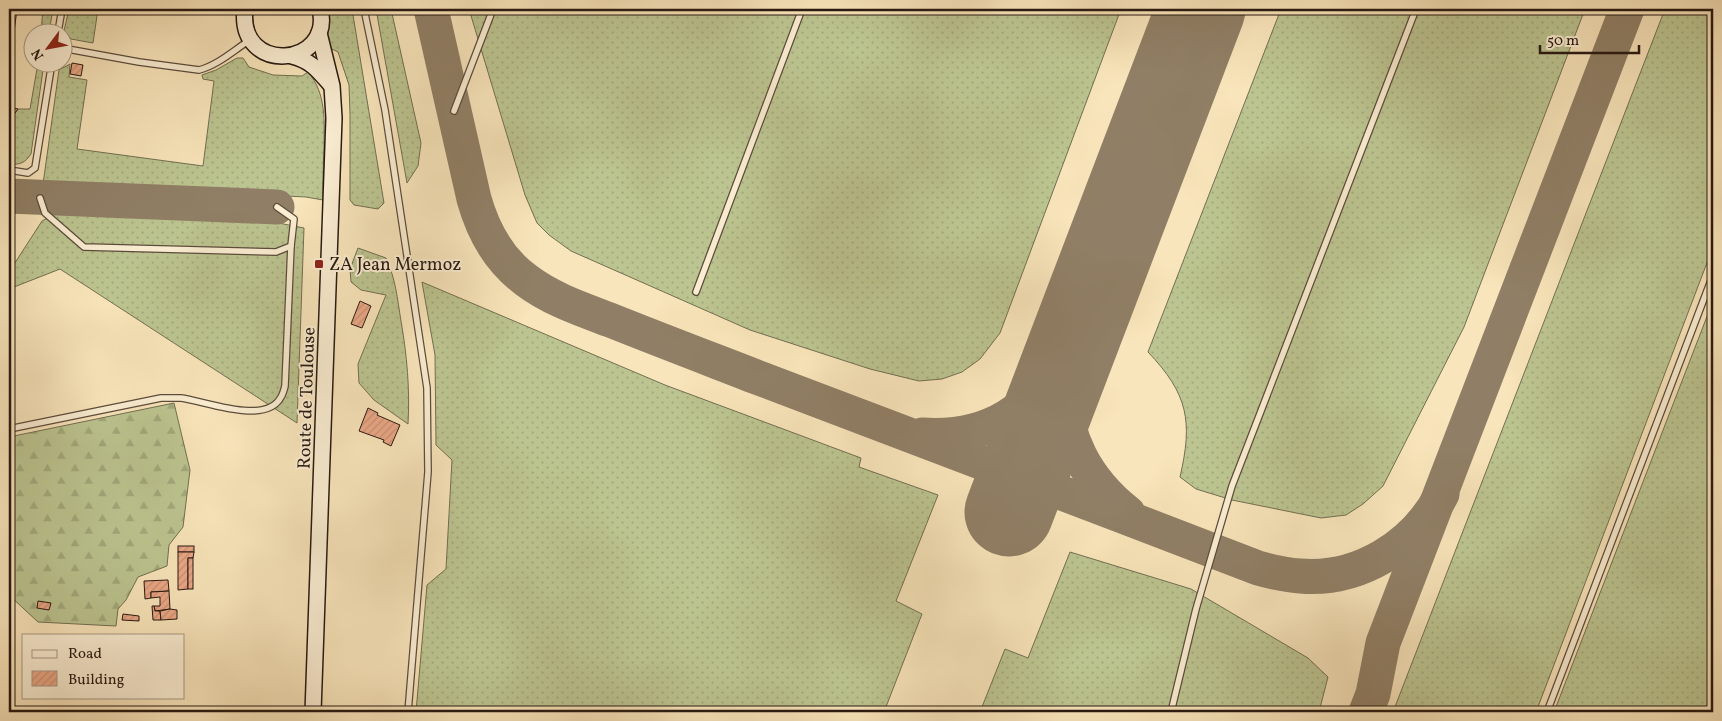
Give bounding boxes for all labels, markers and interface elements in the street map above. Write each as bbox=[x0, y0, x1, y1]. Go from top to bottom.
north arrow bbox=[22, 22, 72, 72]
scale bar bbox=[1540, 22, 1638, 54]
text: 50 m bbox=[1547, 31, 1579, 52]
text: N bbox=[27, 45, 49, 63]
place label: ZA Jean Mermoz bbox=[329, 253, 461, 278]
marker: ZA Jean Mermoz bbox=[313, 258, 325, 270]
street label: Route de Toulouse bbox=[293, 327, 322, 469]
legend bbox=[22, 634, 185, 698]
text: Road bbox=[68, 644, 102, 665]
text: Building bbox=[68, 670, 125, 691]

